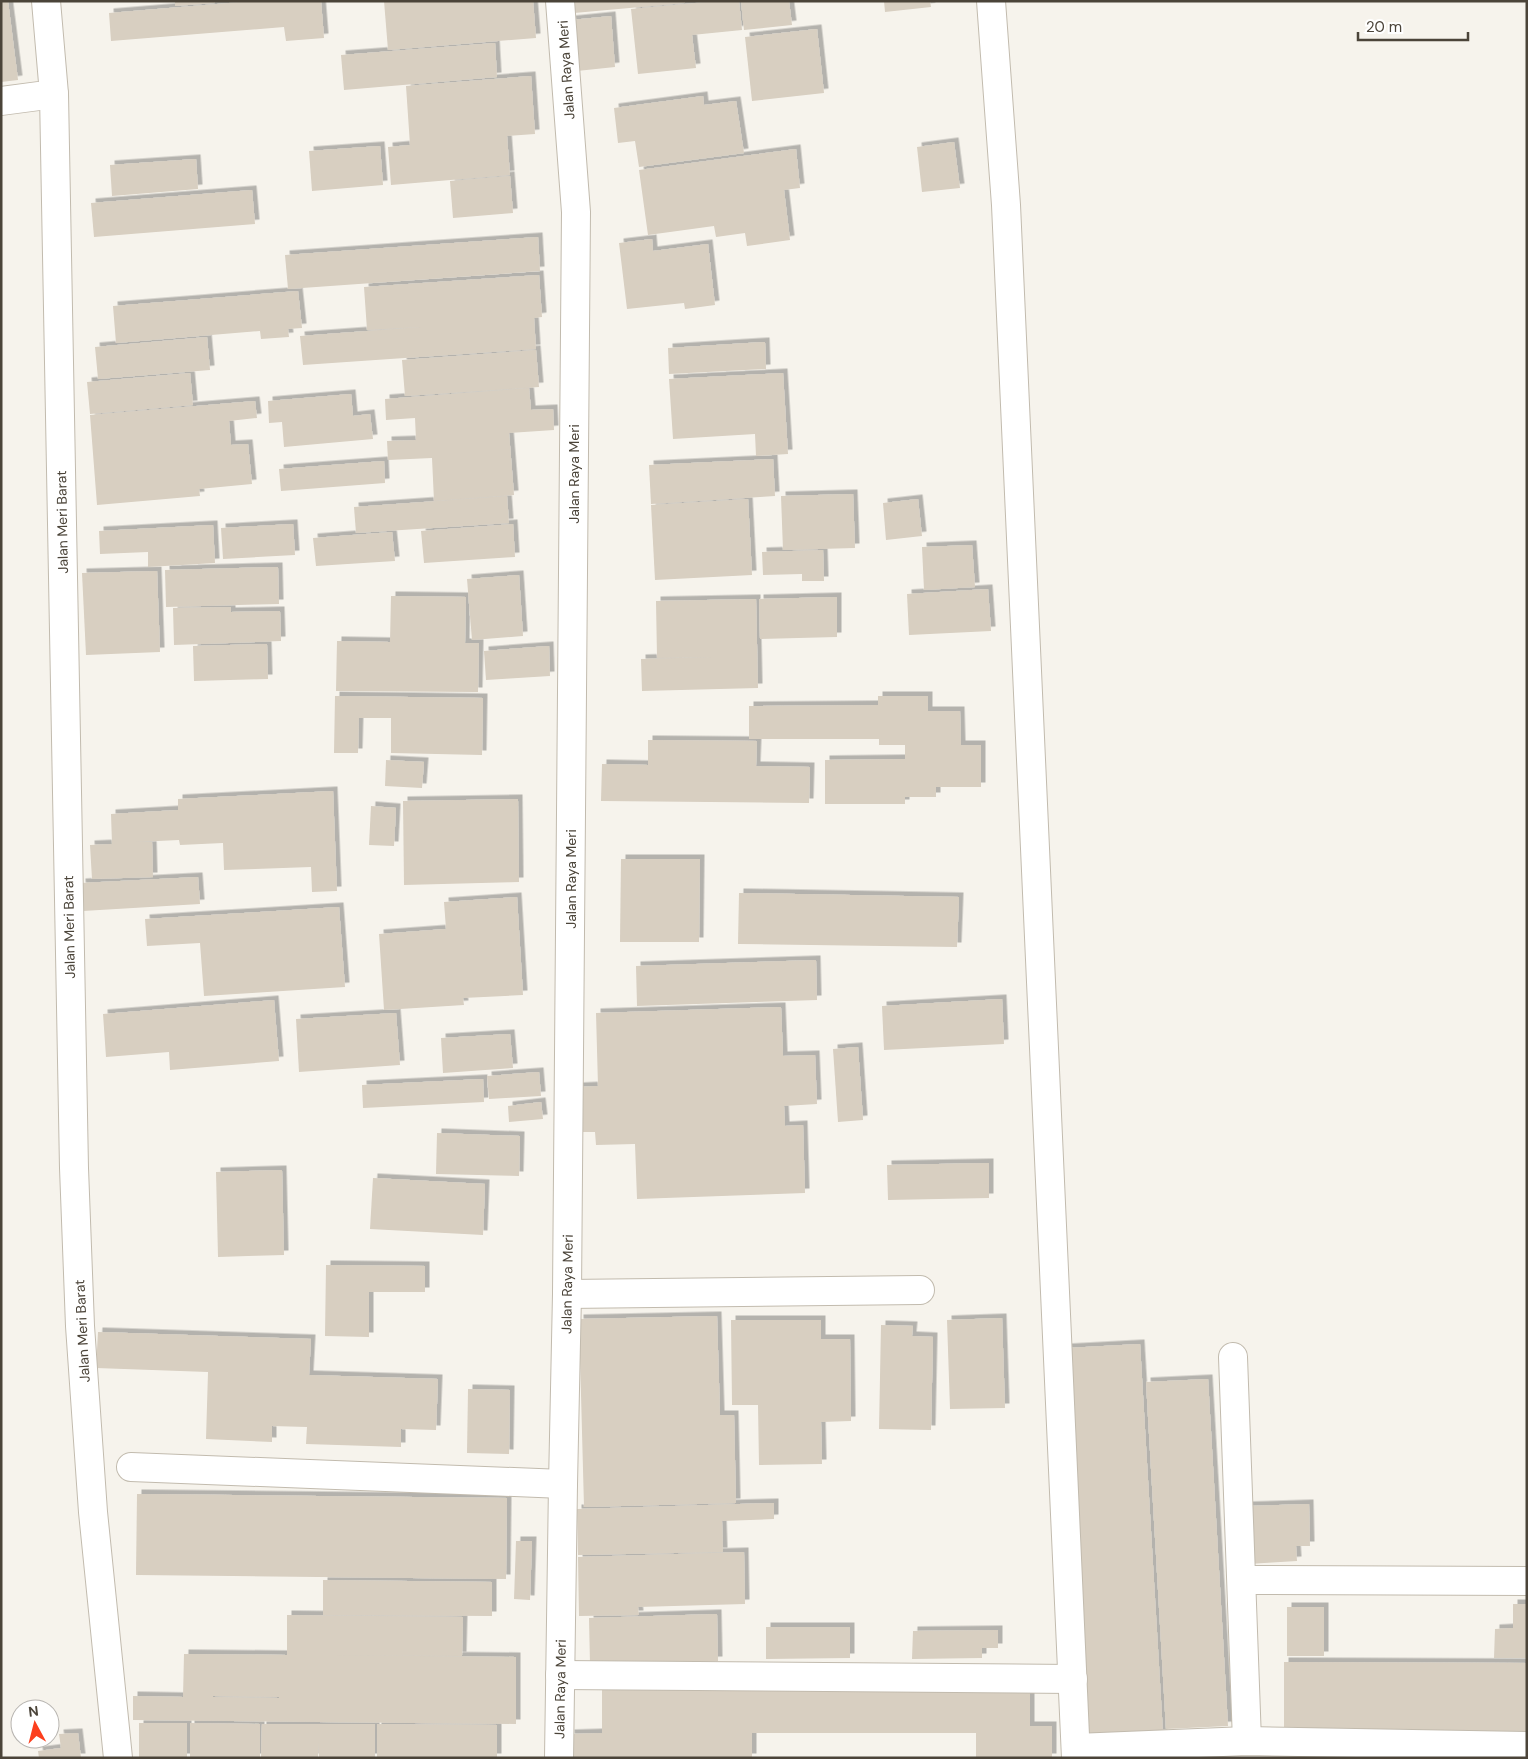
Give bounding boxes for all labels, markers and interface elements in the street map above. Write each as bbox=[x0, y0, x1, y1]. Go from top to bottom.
scale bar bbox=[1358, 10, 1468, 42]
text: 20 m bbox=[1366, 17, 1402, 37]
street label: Jalan Raya Meri bbox=[554, 20, 578, 120]
street label: Jalan Raya Meri bbox=[565, 424, 583, 524]
street label: Jalan Meri Barat bbox=[52, 470, 72, 574]
street label: Jalan Raya Meri bbox=[562, 829, 580, 929]
street label: Jalan Meri Barat bbox=[59, 875, 79, 979]
street label: Jalan Raya Meri bbox=[557, 1234, 577, 1334]
street label: Jalan Meri Barat bbox=[70, 1279, 94, 1383]
street label: Jalan Raya Meri bbox=[550, 1639, 570, 1739]
north arrow bbox=[10, 1699, 60, 1749]
text: N bbox=[27, 1702, 40, 1721]

